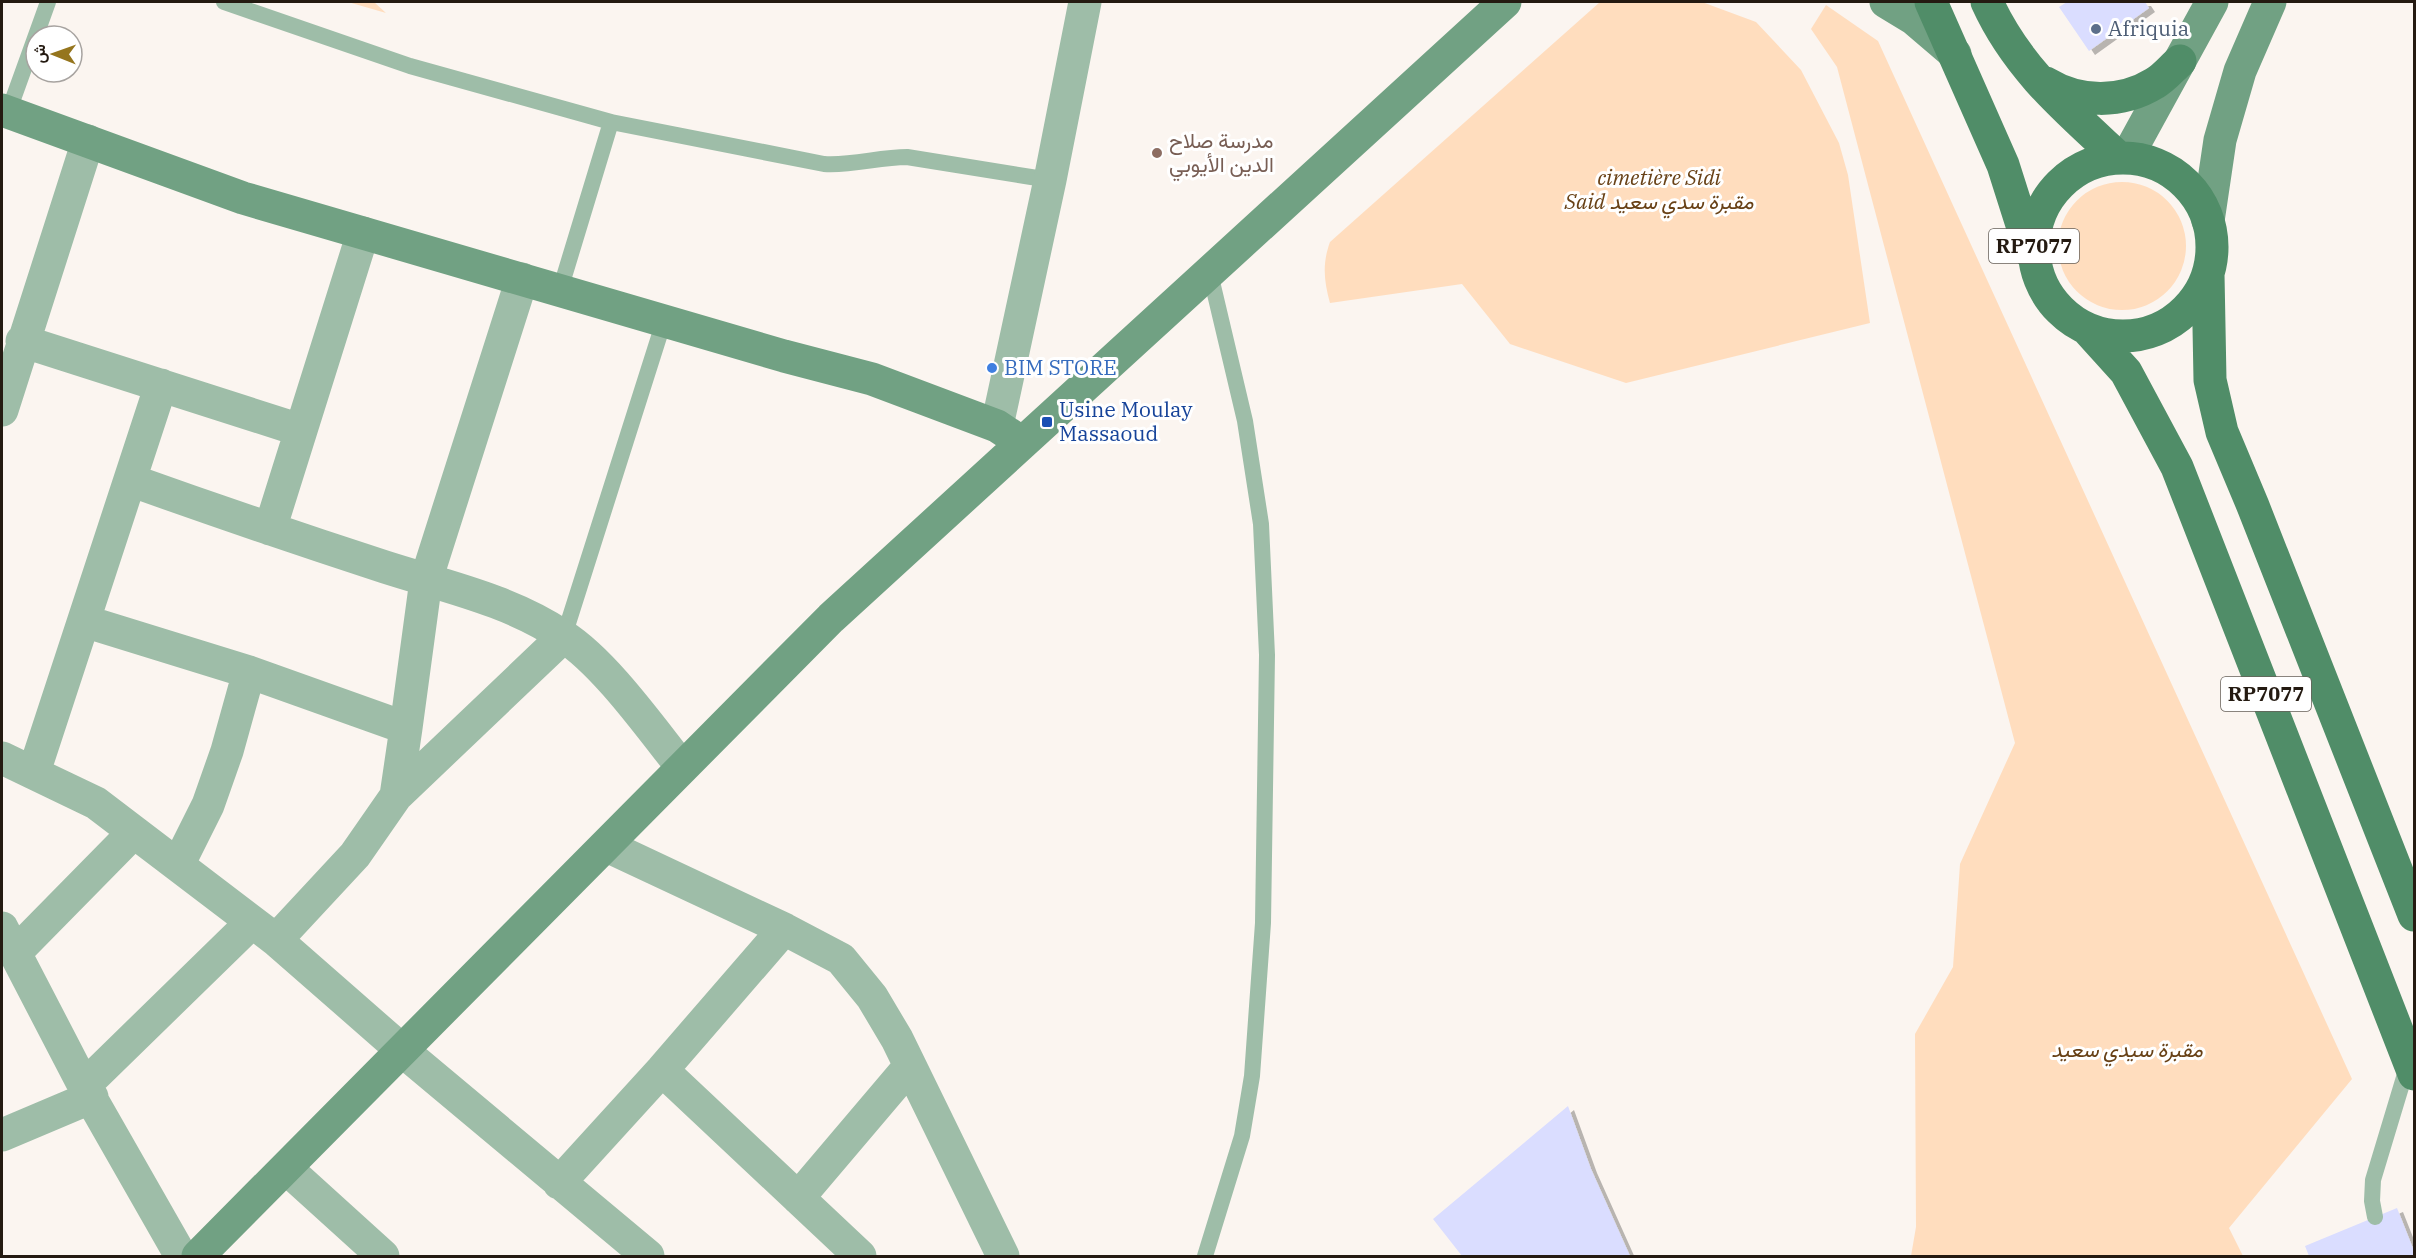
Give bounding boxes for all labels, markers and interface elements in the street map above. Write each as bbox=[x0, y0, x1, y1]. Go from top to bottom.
place label: Afriquia bbox=[2108, 14, 2189, 42]
marker: Afriquia bbox=[2089, 22, 2103, 36]
north arrow bbox=[24, 24, 84, 84]
text: ش bbox=[29, 44, 49, 64]
place label: مدرسة صلاح الدين الأيوبي bbox=[1169, 126, 1274, 182]
marker: مدرسة صلاح الدين الأيوبي bbox=[1150, 146, 1164, 160]
park label: cimetière Sidi Said مقبرة سدي سعيد bbox=[1563, 163, 1754, 219]
road number: RP7077 bbox=[1989, 229, 2079, 263]
place label: BIM STORE bbox=[1004, 353, 1117, 381]
marker: BIM STORE bbox=[985, 361, 999, 375]
place label: Usine Moulay Massaoud bbox=[1059, 395, 1193, 447]
marker: Usine Moulay Massaoud bbox=[1040, 415, 1054, 429]
road number: RP7077 bbox=[2221, 677, 2311, 711]
park label: مقبرة سيدي سعيد bbox=[2051, 1035, 2204, 1067]

